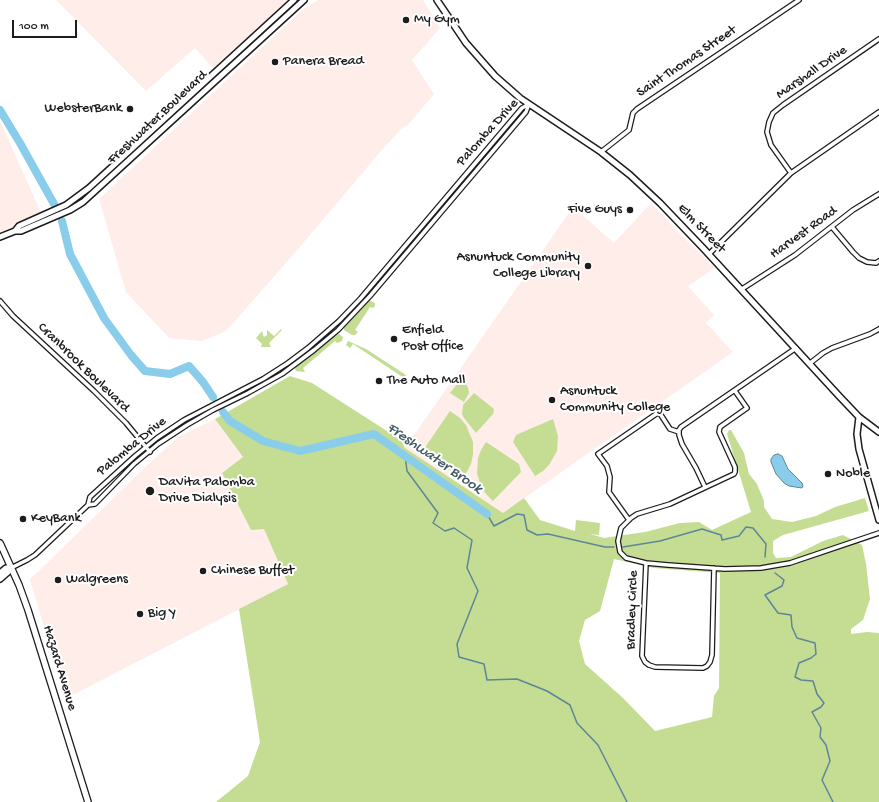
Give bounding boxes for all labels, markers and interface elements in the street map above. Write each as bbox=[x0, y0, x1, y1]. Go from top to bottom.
scale bar bbox=[14, 12, 79, 38]
place label: My Gym bbox=[414, 12, 460, 28]
marker: My Gym bbox=[401, 15, 411, 25]
text: 100 m bbox=[19, 20, 49, 34]
street label: Saint Thomas Street bbox=[634, 22, 740, 102]
street label: Marshall Drive bbox=[773, 42, 851, 104]
place label: Panera Bread bbox=[283, 54, 364, 70]
marker: Panera Bread bbox=[270, 57, 280, 67]
street label: Freshwater Boulevard bbox=[105, 67, 211, 169]
street label: Palomba Drive bbox=[453, 96, 523, 170]
place label: WebsterBank bbox=[45, 101, 122, 117]
marker: WebsterBank bbox=[125, 104, 135, 114]
street label: Elm Street bbox=[673, 201, 729, 257]
place label: Five Guys bbox=[568, 202, 622, 218]
street label: Harvest Road bbox=[767, 203, 841, 263]
marker: Five Guys bbox=[625, 205, 635, 215]
place label: Asnuntuck Community College Library bbox=[457, 250, 580, 282]
marker: Asnuntuck Community College Library bbox=[583, 261, 593, 271]
street label: Cranbrook Boulevard bbox=[33, 320, 133, 416]
place label: Enfield Post Office bbox=[402, 323, 463, 356]
marker: Enfield Post Office bbox=[389, 334, 399, 344]
place label: The Auto Mall bbox=[387, 373, 465, 389]
marker: The Auto Mall bbox=[374, 376, 384, 386]
place label: Asnuntuck Community College bbox=[560, 384, 670, 416]
marker: Asnuntuck Community College bbox=[547, 395, 557, 405]
street label: Palomba Drive bbox=[94, 414, 170, 480]
water label: Freshwater Brook bbox=[383, 419, 485, 499]
place label: Noble bbox=[836, 466, 870, 482]
marker: Noble bbox=[823, 469, 833, 479]
place label: DaVita Palomba Drive Dialysis bbox=[159, 475, 254, 508]
marker: DaVita Palomba Drive Dialysis bbox=[144, 485, 156, 497]
place label: KeyBank bbox=[31, 511, 81, 527]
marker: KeyBank bbox=[18, 514, 28, 524]
place label: Chinese Buffet bbox=[211, 563, 294, 579]
marker: Chinese Buffet bbox=[198, 566, 208, 576]
street label: Bradley Circle bbox=[623, 570, 643, 650]
place label: Walgreens bbox=[66, 572, 128, 588]
marker: Walgreens bbox=[53, 575, 63, 585]
place label: Big Y bbox=[148, 606, 176, 622]
marker: Big Y bbox=[135, 609, 145, 619]
street label: Hazard Avenue bbox=[38, 623, 80, 713]

